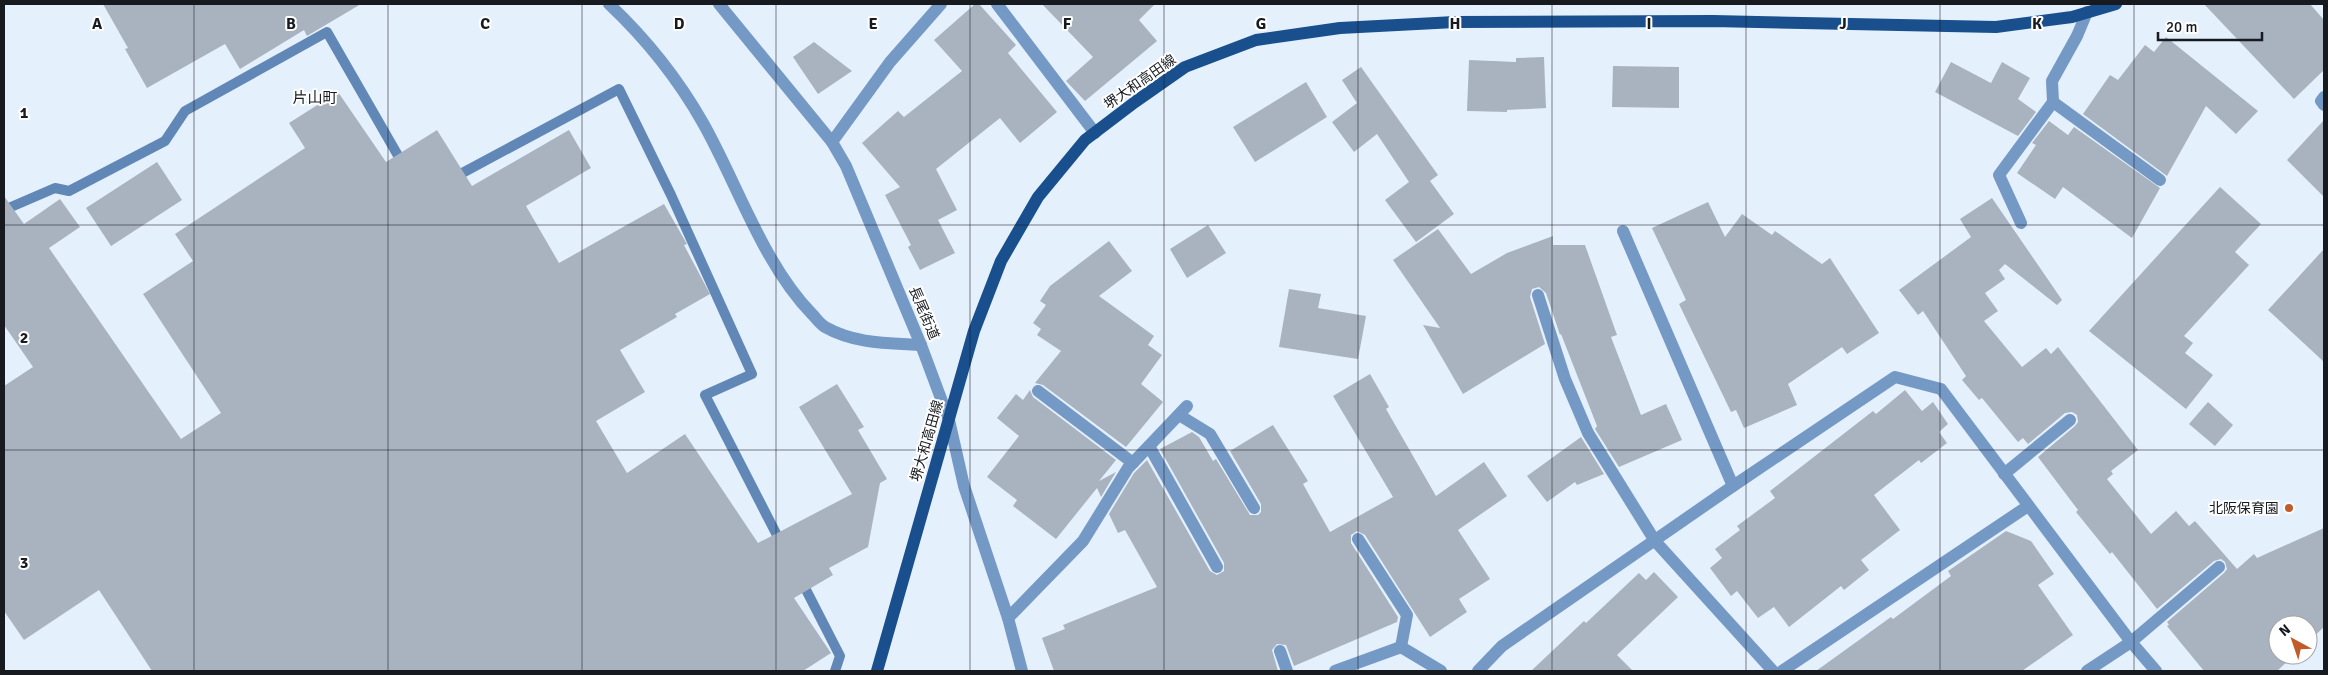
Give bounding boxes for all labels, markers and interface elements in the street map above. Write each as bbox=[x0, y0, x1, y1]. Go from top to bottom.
scale bar bbox=[2158, 10, 2262, 42]
text: A bbox=[92, 14, 103, 34]
text: B bbox=[286, 14, 296, 34]
text: C bbox=[480, 14, 490, 34]
text: D bbox=[674, 14, 685, 34]
text: E bbox=[868, 14, 878, 34]
text: F bbox=[1063, 14, 1072, 34]
text: G bbox=[1256, 14, 1266, 34]
text: H bbox=[1450, 14, 1460, 34]
text: I bbox=[1646, 14, 1652, 34]
text: J bbox=[1839, 14, 1847, 34]
text: K bbox=[2032, 14, 2042, 34]
text: 20 m bbox=[2166, 18, 2197, 36]
street label: 堺大和高田線 bbox=[1101, 51, 1179, 113]
district label: 片山町 bbox=[292, 89, 338, 107]
text: 1 bbox=[20, 103, 29, 123]
street label: 長尾街道 bbox=[905, 284, 943, 342]
text: 2 bbox=[20, 328, 28, 348]
street label: 堺大和高田線 bbox=[907, 398, 947, 484]
place label: 北阪保育園 bbox=[2209, 500, 2279, 517]
marker: 北阪保育園 bbox=[2283, 502, 2295, 514]
text: 3 bbox=[20, 553, 28, 573]
north arrow bbox=[2268, 615, 2318, 665]
text: N bbox=[2276, 621, 2294, 640]

